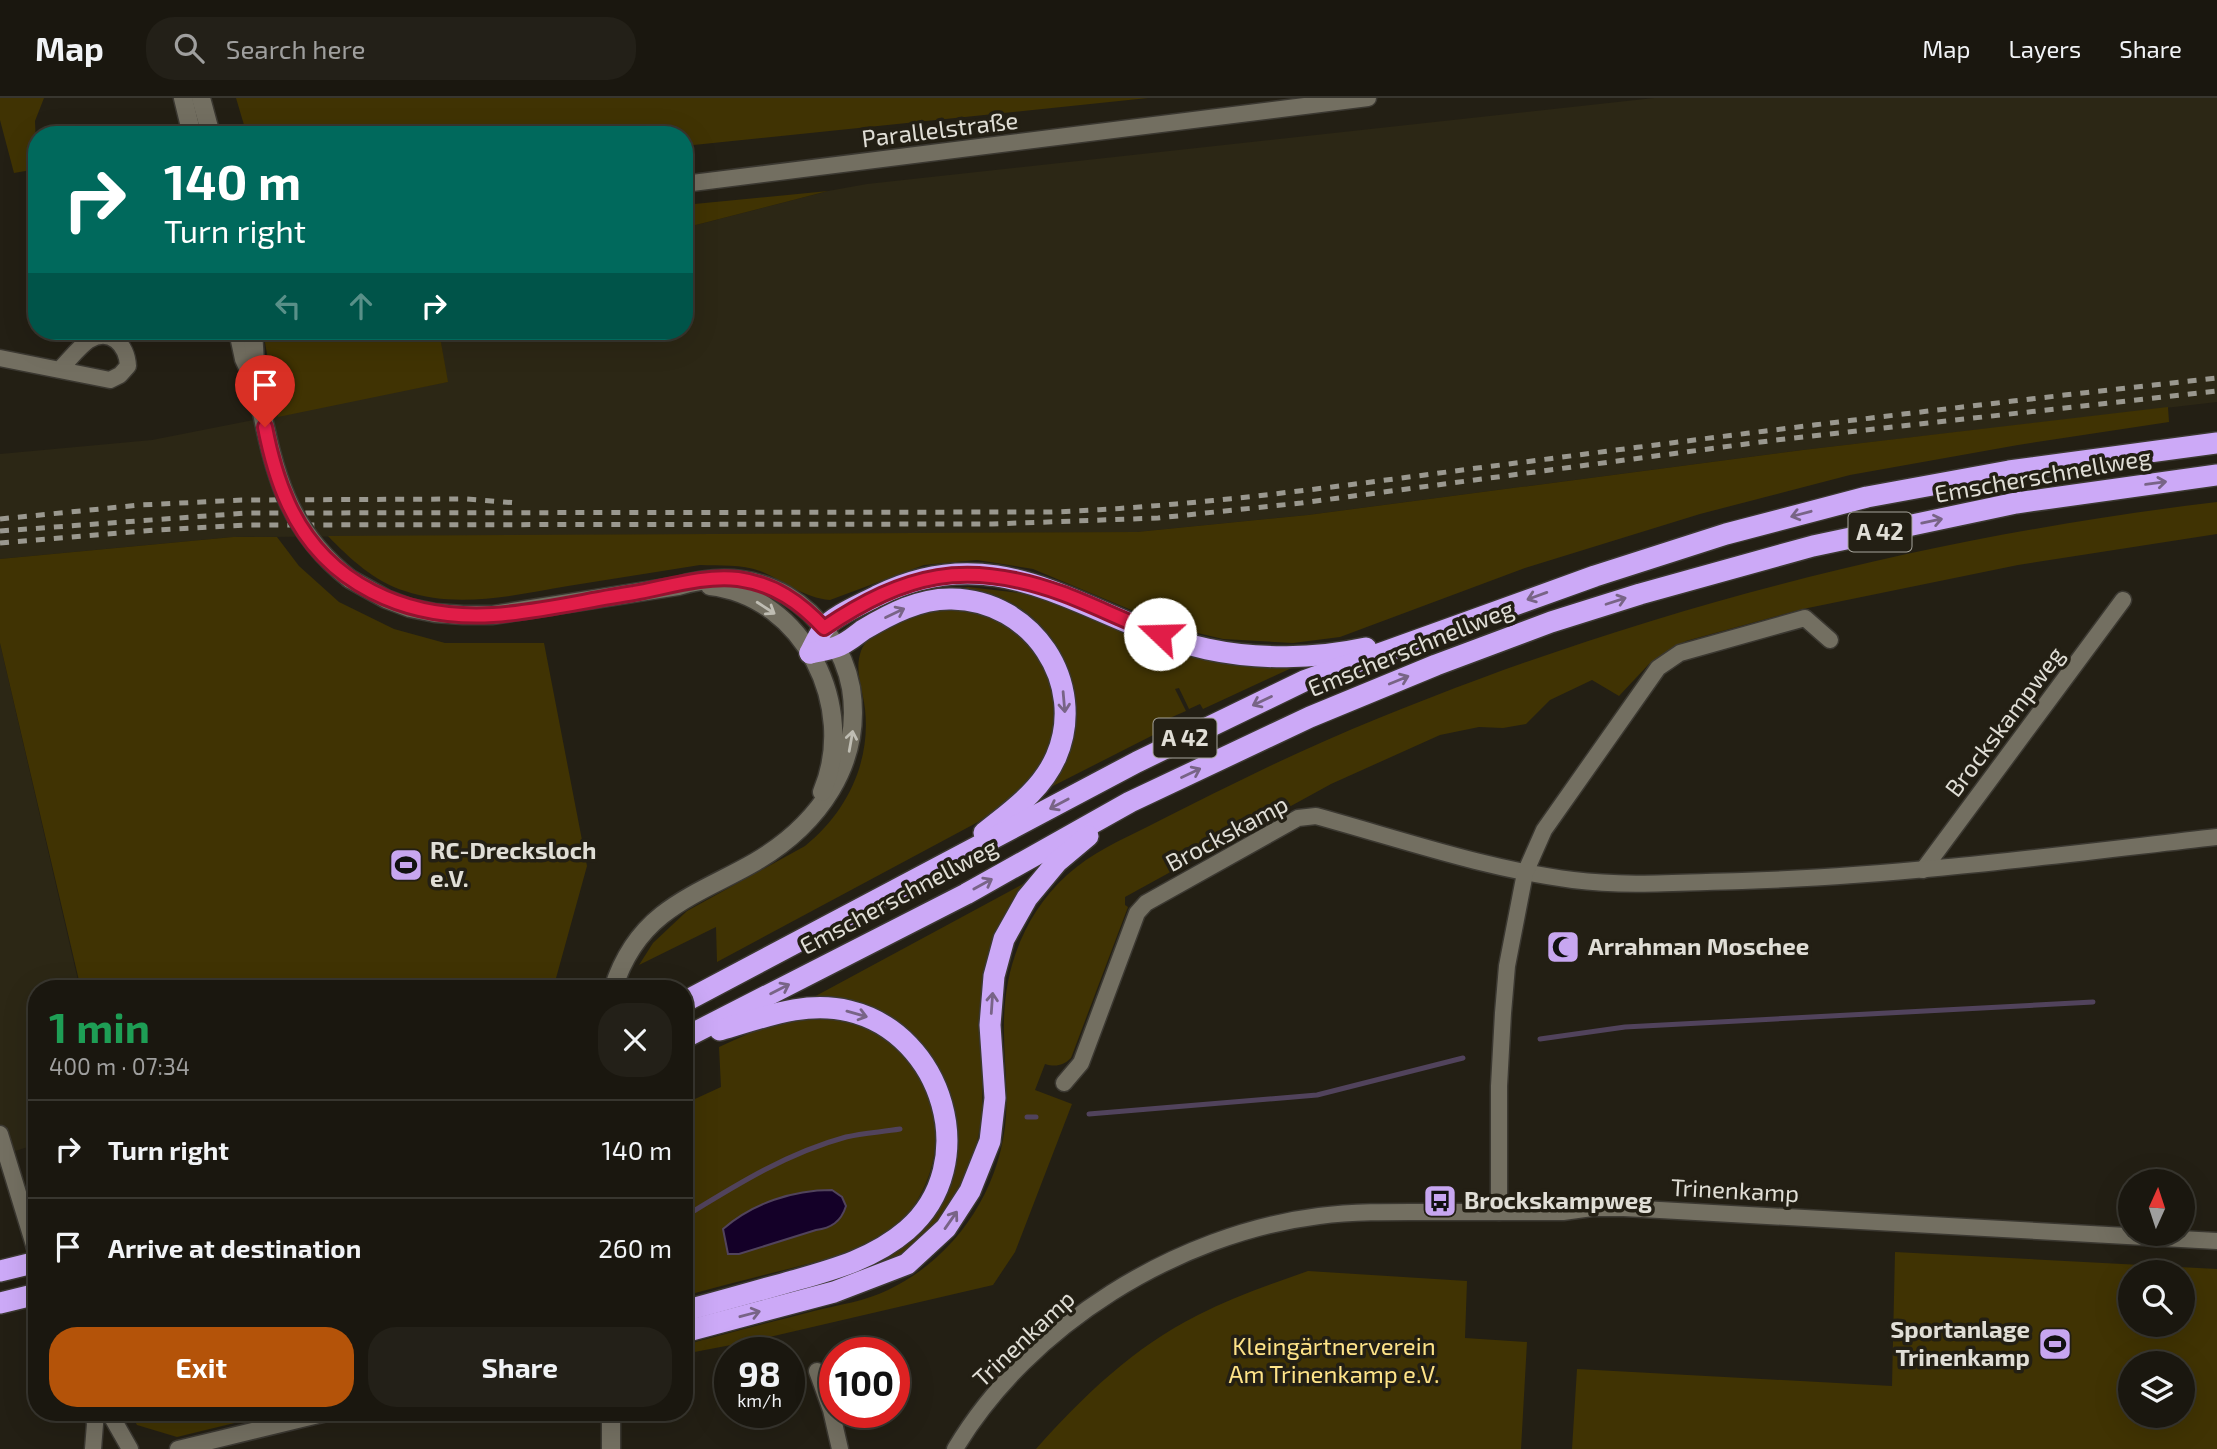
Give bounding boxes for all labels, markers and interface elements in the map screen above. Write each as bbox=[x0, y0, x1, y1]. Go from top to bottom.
search box bbox=[146, 17, 636, 80]
text: Map bbox=[35, 28, 104, 68]
icon: search bbox=[170, 29, 208, 67]
text: Search here bbox=[226, 33, 365, 64]
text: Map bbox=[1922, 34, 1970, 63]
text: Layers bbox=[2008, 34, 2081, 63]
text: Share bbox=[2119, 34, 2182, 63]
street label: Parallelstraße bbox=[860, 105, 1020, 153]
text: 140 m bbox=[164, 151, 301, 210]
icon: right bbox=[49, 154, 140, 245]
text: Turn right bbox=[164, 211, 306, 249]
icon: left bbox=[269, 287, 307, 325]
icon: ahead bbox=[342, 287, 380, 325]
icon: right bbox=[415, 287, 453, 325]
pin bbox=[235, 355, 295, 427]
icon: arrive bbox=[246, 366, 284, 404]
street label: Emscherschnellweg bbox=[1932, 441, 2153, 508]
one-way arrow bbox=[2144, 477, 2167, 490]
one-way arrow bbox=[1790, 508, 1813, 521]
road number: A 42 bbox=[1848, 512, 1912, 552]
one-way arrow bbox=[1920, 514, 1943, 527]
one-way arrow bbox=[1527, 591, 1549, 604]
street label: Emscherschnellweg bbox=[1303, 593, 1518, 702]
one-way arrow bbox=[1605, 594, 1627, 607]
position arrow bbox=[1123, 597, 1197, 671]
one-way arrow bbox=[756, 601, 775, 615]
one-way arrow bbox=[884, 606, 905, 619]
street label: Brockskampweg bbox=[1938, 640, 2070, 802]
one-way arrow bbox=[1387, 673, 1409, 686]
one-way arrow bbox=[1058, 691, 1071, 713]
one-way arrow bbox=[1252, 695, 1273, 708]
road number: A 42 bbox=[1154, 718, 1216, 758]
one-way arrow bbox=[844, 730, 858, 753]
one-way arrow bbox=[1180, 766, 1201, 779]
street label: Brockskamp bbox=[1160, 788, 1292, 877]
one-way arrow bbox=[1050, 797, 1070, 811]
street label: Emscherschnellweg bbox=[795, 831, 1002, 960]
place label: RC-Drecksloch e.V. bbox=[430, 835, 596, 892]
sports icon: RC-Drecksloch e.V. bbox=[387, 846, 425, 884]
one-way arrow bbox=[972, 877, 992, 891]
mosque icon: Arrahman Moschee bbox=[1544, 928, 1582, 966]
place label: Arrahman Moschee bbox=[1588, 931, 1809, 960]
one-way arrow bbox=[769, 981, 790, 995]
one-way arrow bbox=[986, 992, 999, 1014]
text: 1 min bbox=[49, 1001, 150, 1051]
button: close bbox=[598, 1003, 672, 1077]
one-way arrow bbox=[846, 1008, 868, 1021]
text: 400 m · 07:34 bbox=[49, 1052, 190, 1080]
icon: right bbox=[49, 1130, 87, 1168]
text: Turn right bbox=[108, 1134, 229, 1165]
text: 140 m bbox=[601, 1134, 672, 1165]
north arrow bbox=[2118, 1169, 2194, 1246]
map controls bbox=[2118, 1169, 2195, 1428]
street label: Trinenkamp bbox=[1670, 1172, 1800, 1207]
bus stop icon: Brockskampweg bbox=[1421, 1182, 1459, 1220]
place label: Brockskampweg bbox=[1464, 1185, 1652, 1214]
one-way arrow bbox=[944, 1211, 958, 1230]
icon: arrive bbox=[49, 1228, 87, 1266]
text: Arrive at destination bbox=[108, 1232, 361, 1263]
text: 260 m bbox=[598, 1232, 672, 1263]
button: search bbox=[2118, 1260, 2195, 1337]
street label: Trinenkamp bbox=[966, 1284, 1080, 1392]
one-way arrow bbox=[738, 1307, 761, 1320]
place label: Sportanlage Trinenkamp bbox=[1890, 1314, 2030, 1371]
sports icon: Sportanlage Trinenkamp bbox=[2036, 1325, 2074, 1363]
button: Exit bbox=[49, 1327, 354, 1407]
button: Share bbox=[368, 1327, 672, 1407]
park label: Kleingärtnerverein Am Trinenkamp e.V. bbox=[1229, 1331, 1439, 1388]
speed limit sign: 100 bbox=[819, 1337, 910, 1428]
button: layers bbox=[2118, 1351, 2195, 1428]
text: 98 bbox=[738, 1352, 781, 1394]
text: km/h bbox=[737, 1389, 782, 1411]

